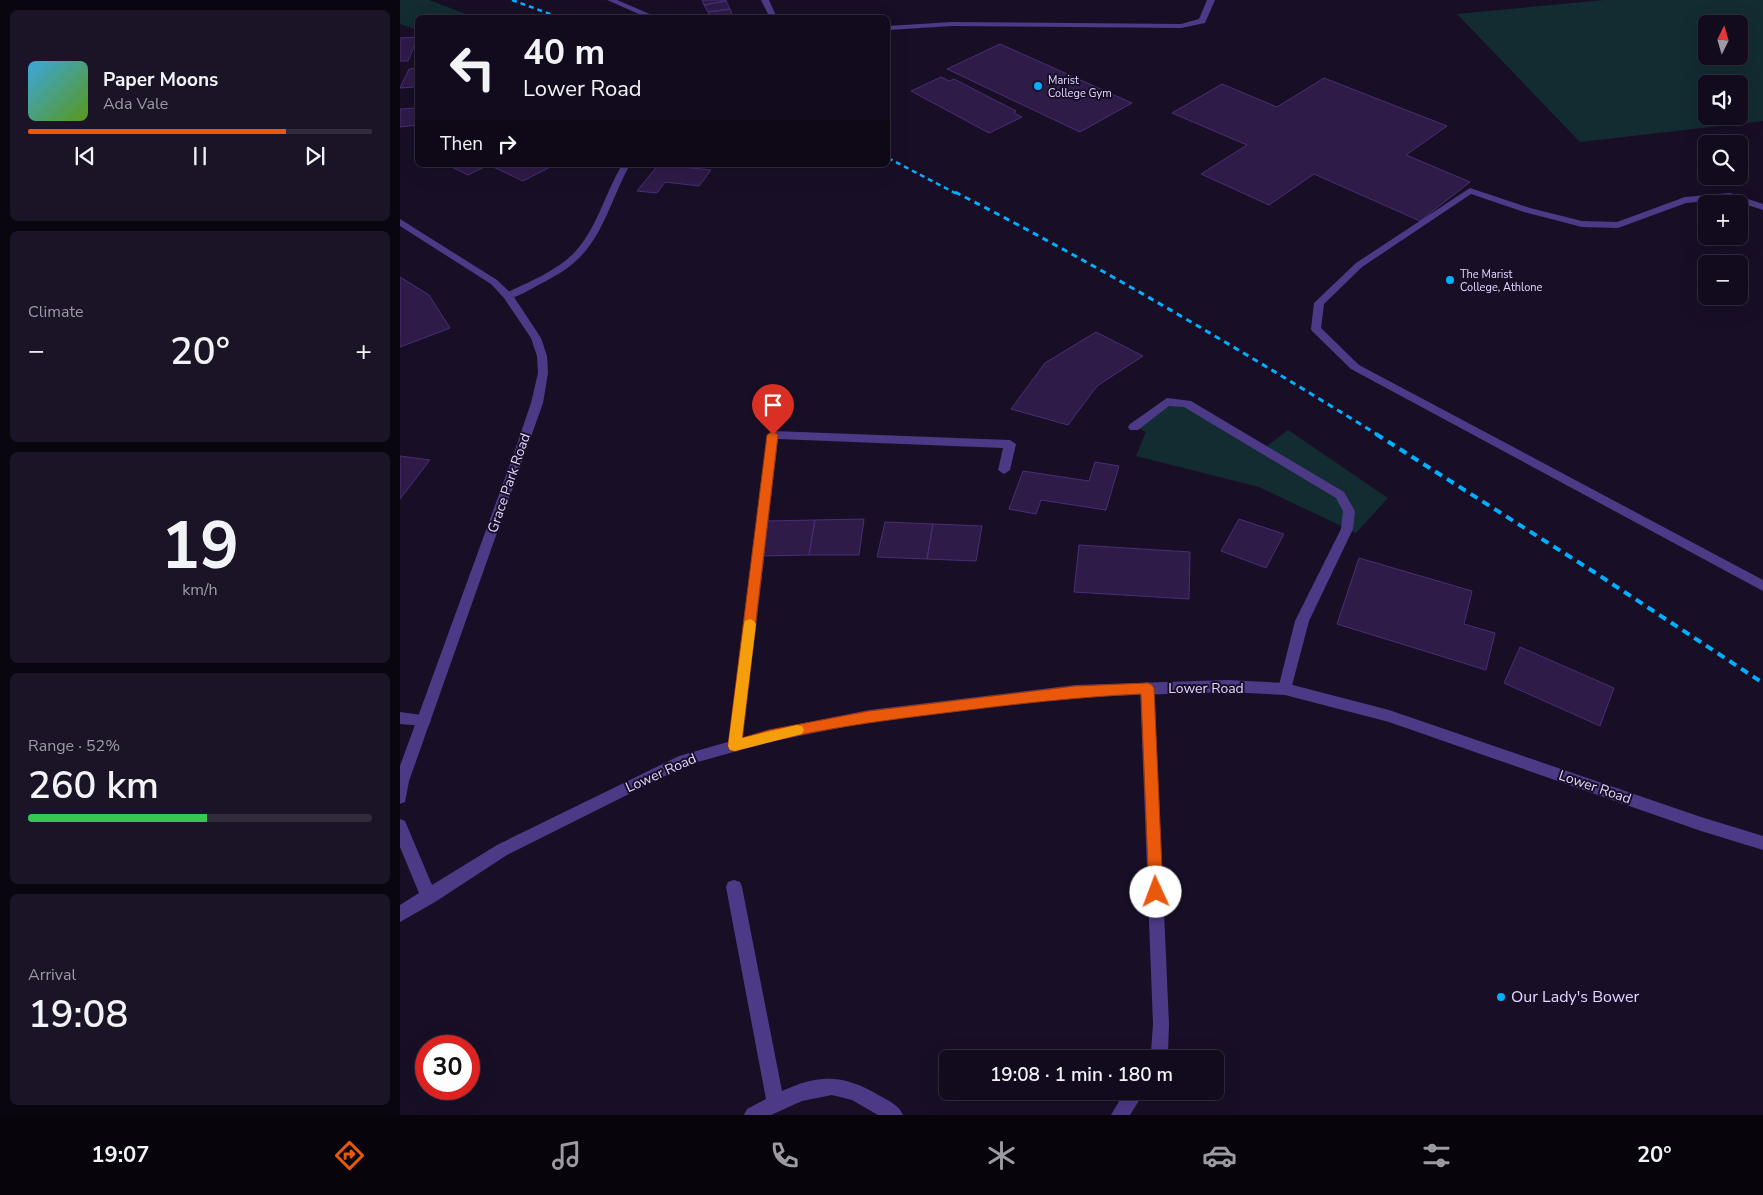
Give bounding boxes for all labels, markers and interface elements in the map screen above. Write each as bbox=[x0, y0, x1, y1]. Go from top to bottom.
north arrow bbox=[1698, 15, 1748, 65]
map controls bbox=[1698, 15, 1748, 305]
text: 40 m bbox=[523, 29, 605, 76]
icon: left bbox=[440, 35, 505, 100]
text: Paper Moons bbox=[103, 67, 218, 93]
place label: Marist College Gym bbox=[1048, 73, 1112, 101]
text: Lower Road bbox=[523, 74, 642, 104]
button: sound bbox=[1698, 75, 1748, 125]
marker: Marist College Gym bbox=[1032, 80, 1044, 92]
text: Ada Vale bbox=[103, 93, 168, 115]
icon: right bbox=[493, 130, 521, 158]
text: Then bbox=[440, 131, 483, 157]
button: search bbox=[1698, 135, 1748, 185]
icon: previous bbox=[71, 142, 99, 170]
icon: pause bbox=[186, 142, 214, 170]
icon: next bbox=[301, 142, 329, 170]
button: + bbox=[1698, 195, 1748, 245]
button: − bbox=[1698, 255, 1748, 305]
place label: The Marist College, Athlone bbox=[1460, 267, 1543, 295]
marker: The Marist College, Athlone bbox=[1444, 274, 1456, 286]
text: Climate bbox=[28, 301, 83, 323]
text: 20° bbox=[170, 326, 230, 377]
text: − bbox=[28, 332, 45, 370]
text: + bbox=[355, 332, 372, 370]
pin bbox=[752, 384, 794, 435]
icon: arrive bbox=[759, 391, 787, 419]
street label: Grace Park Road bbox=[483, 431, 535, 535]
text: 19 bbox=[161, 502, 239, 591]
text: km/h bbox=[182, 579, 218, 601]
street label: Lower Road bbox=[1168, 679, 1244, 698]
text: Range · 52% bbox=[28, 735, 120, 757]
street label: Lower Road bbox=[623, 749, 699, 797]
text: 260 km bbox=[28, 760, 159, 811]
street label: Lower Road bbox=[1556, 766, 1634, 808]
position arrow bbox=[1129, 865, 1181, 917]
text: Arrival bbox=[28, 964, 76, 986]
place label: Our Lady's Bower bbox=[1511, 986, 1640, 1008]
text: 19:08 bbox=[28, 989, 128, 1040]
marker: Our Lady's Bower bbox=[1495, 991, 1507, 1003]
speed limit sign: 30 bbox=[415, 1035, 480, 1100]
text: 19:08 · 1 min · 180 m bbox=[990, 1062, 1173, 1088]
icon: directions bbox=[332, 1138, 367, 1173]
icon: music bbox=[549, 1138, 584, 1173]
icon: phone bbox=[767, 1138, 802, 1173]
icon: climate bbox=[984, 1138, 1019, 1173]
icon: car bbox=[1202, 1138, 1237, 1173]
icon: filters bbox=[1419, 1138, 1454, 1173]
text: 19:07 bbox=[91, 1140, 150, 1170]
text: 20° bbox=[1637, 1140, 1672, 1170]

